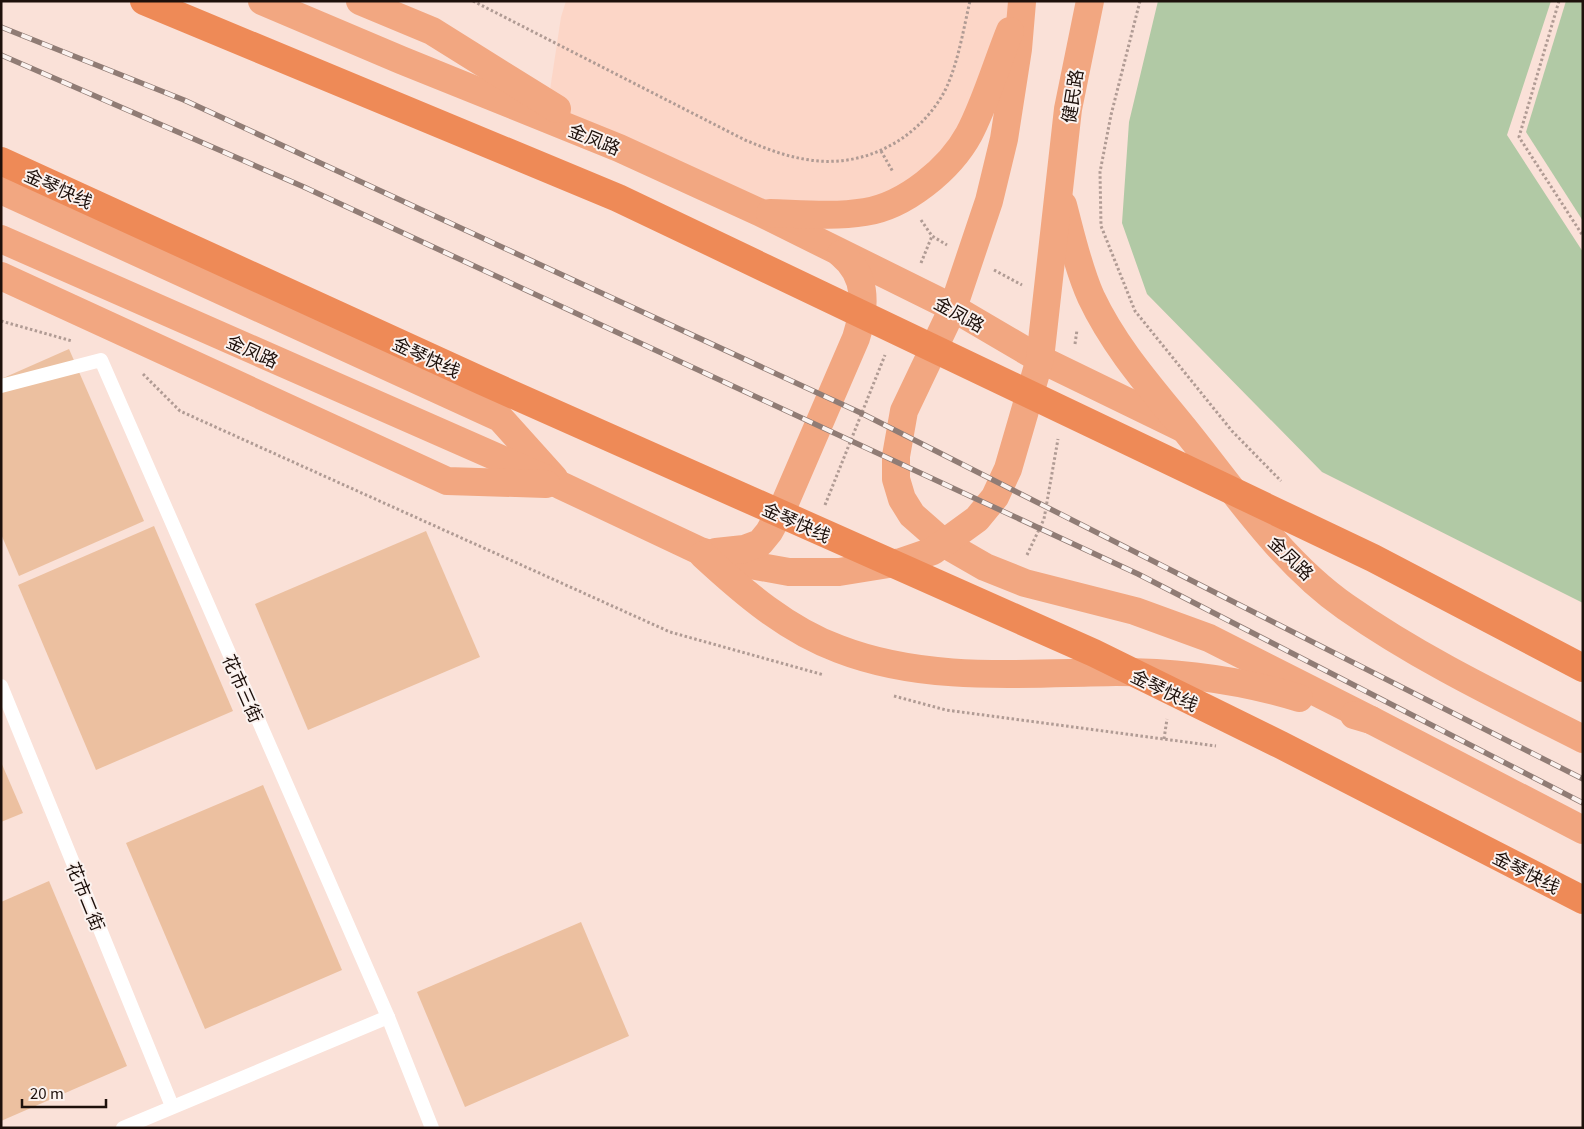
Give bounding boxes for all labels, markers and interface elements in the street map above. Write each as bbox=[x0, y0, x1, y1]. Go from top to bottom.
street label: 健民路 bbox=[1054, 67, 1088, 125]
street label: 金凤路 bbox=[565, 116, 625, 160]
street label: 金琴快线 bbox=[21, 160, 97, 214]
street label: 金凤路 bbox=[930, 289, 990, 337]
street label: 金凤路 bbox=[223, 327, 283, 373]
street label: 金琴快线 bbox=[389, 329, 465, 383]
street label: 金琴快线 bbox=[759, 494, 835, 548]
street label: 金凤路 bbox=[1264, 529, 1320, 585]
street label: 花市三街 bbox=[217, 650, 271, 726]
street label: 金琴快线 bbox=[1127, 662, 1203, 716]
street label: 金琴快线 bbox=[1489, 843, 1565, 899]
street label: 花市二街 bbox=[61, 858, 113, 934]
scale bar bbox=[22, 1076, 106, 1108]
text: 20 m bbox=[30, 1082, 64, 1103]

